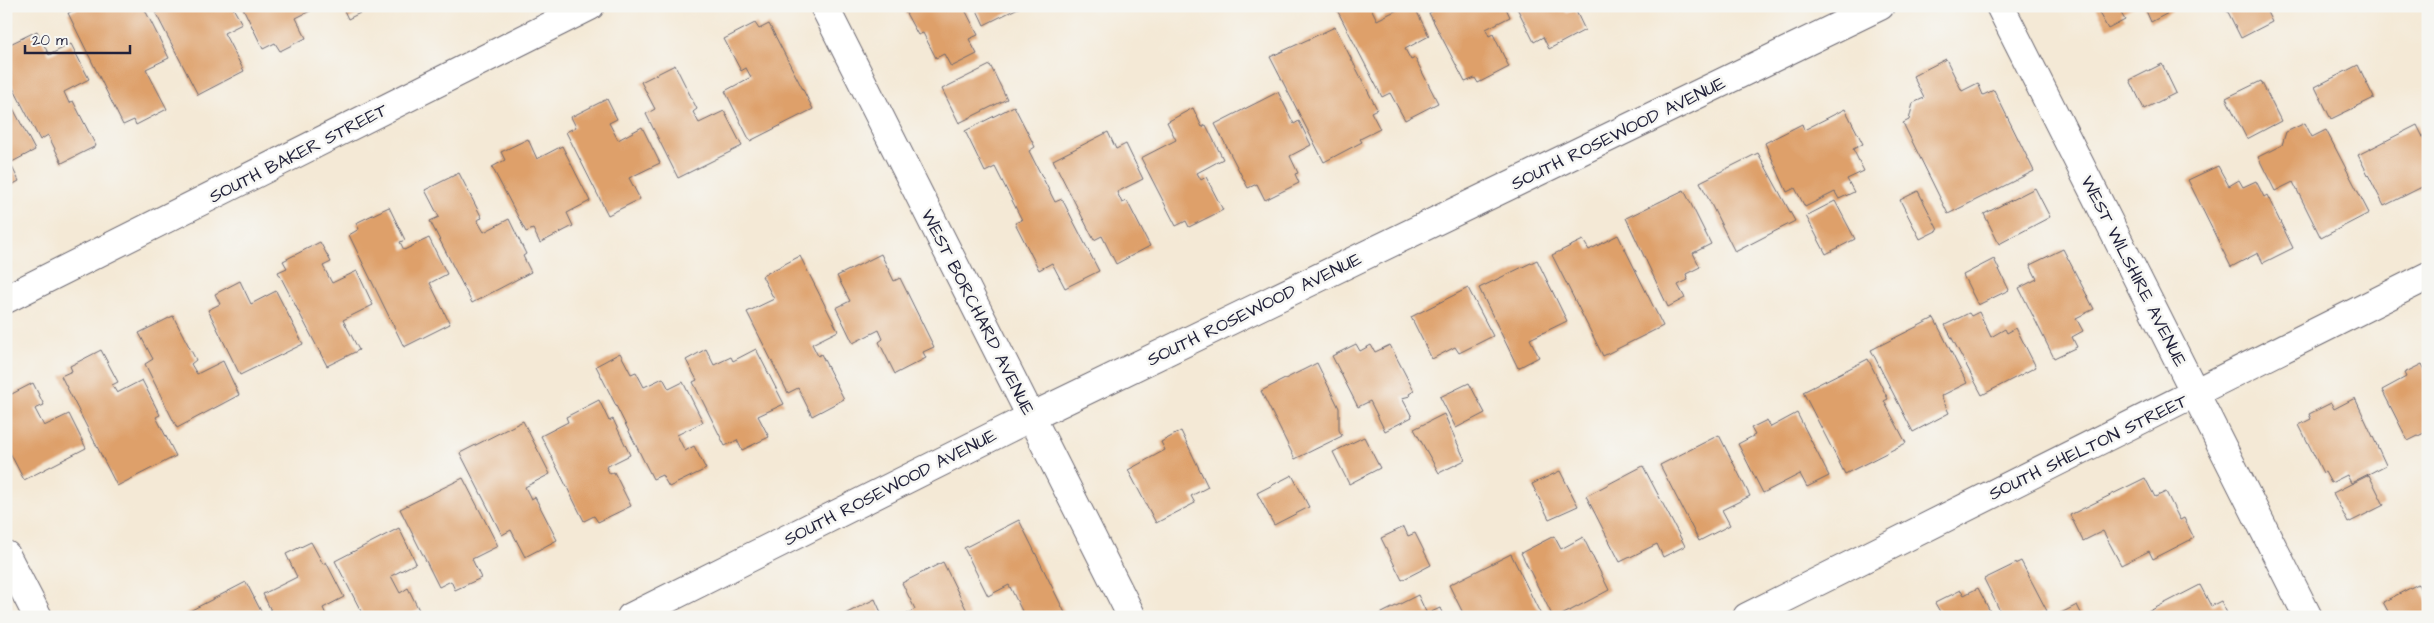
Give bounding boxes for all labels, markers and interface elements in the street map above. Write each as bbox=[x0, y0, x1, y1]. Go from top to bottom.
scale bar bbox=[25, 22, 130, 54]
text: 20 m bbox=[32, 30, 68, 51]
street label: SOUTH ROSEWOOD AVENUE bbox=[1507, 70, 1730, 196]
street label: SOUTH BAKER STREET bbox=[205, 97, 392, 209]
street label: WEST WILSHIRE AVENUE bbox=[2075, 172, 2193, 371]
street label: WEST BORCHARD AVENUE bbox=[915, 205, 1041, 420]
street label: SOUTH ROSEWOOD AVENUE bbox=[1143, 246, 1366, 372]
street label: SOUTH SHELTON STREET bbox=[1985, 388, 2193, 507]
street label: SOUTH ROSEWOOD AVENUE bbox=[780, 423, 1001, 552]

